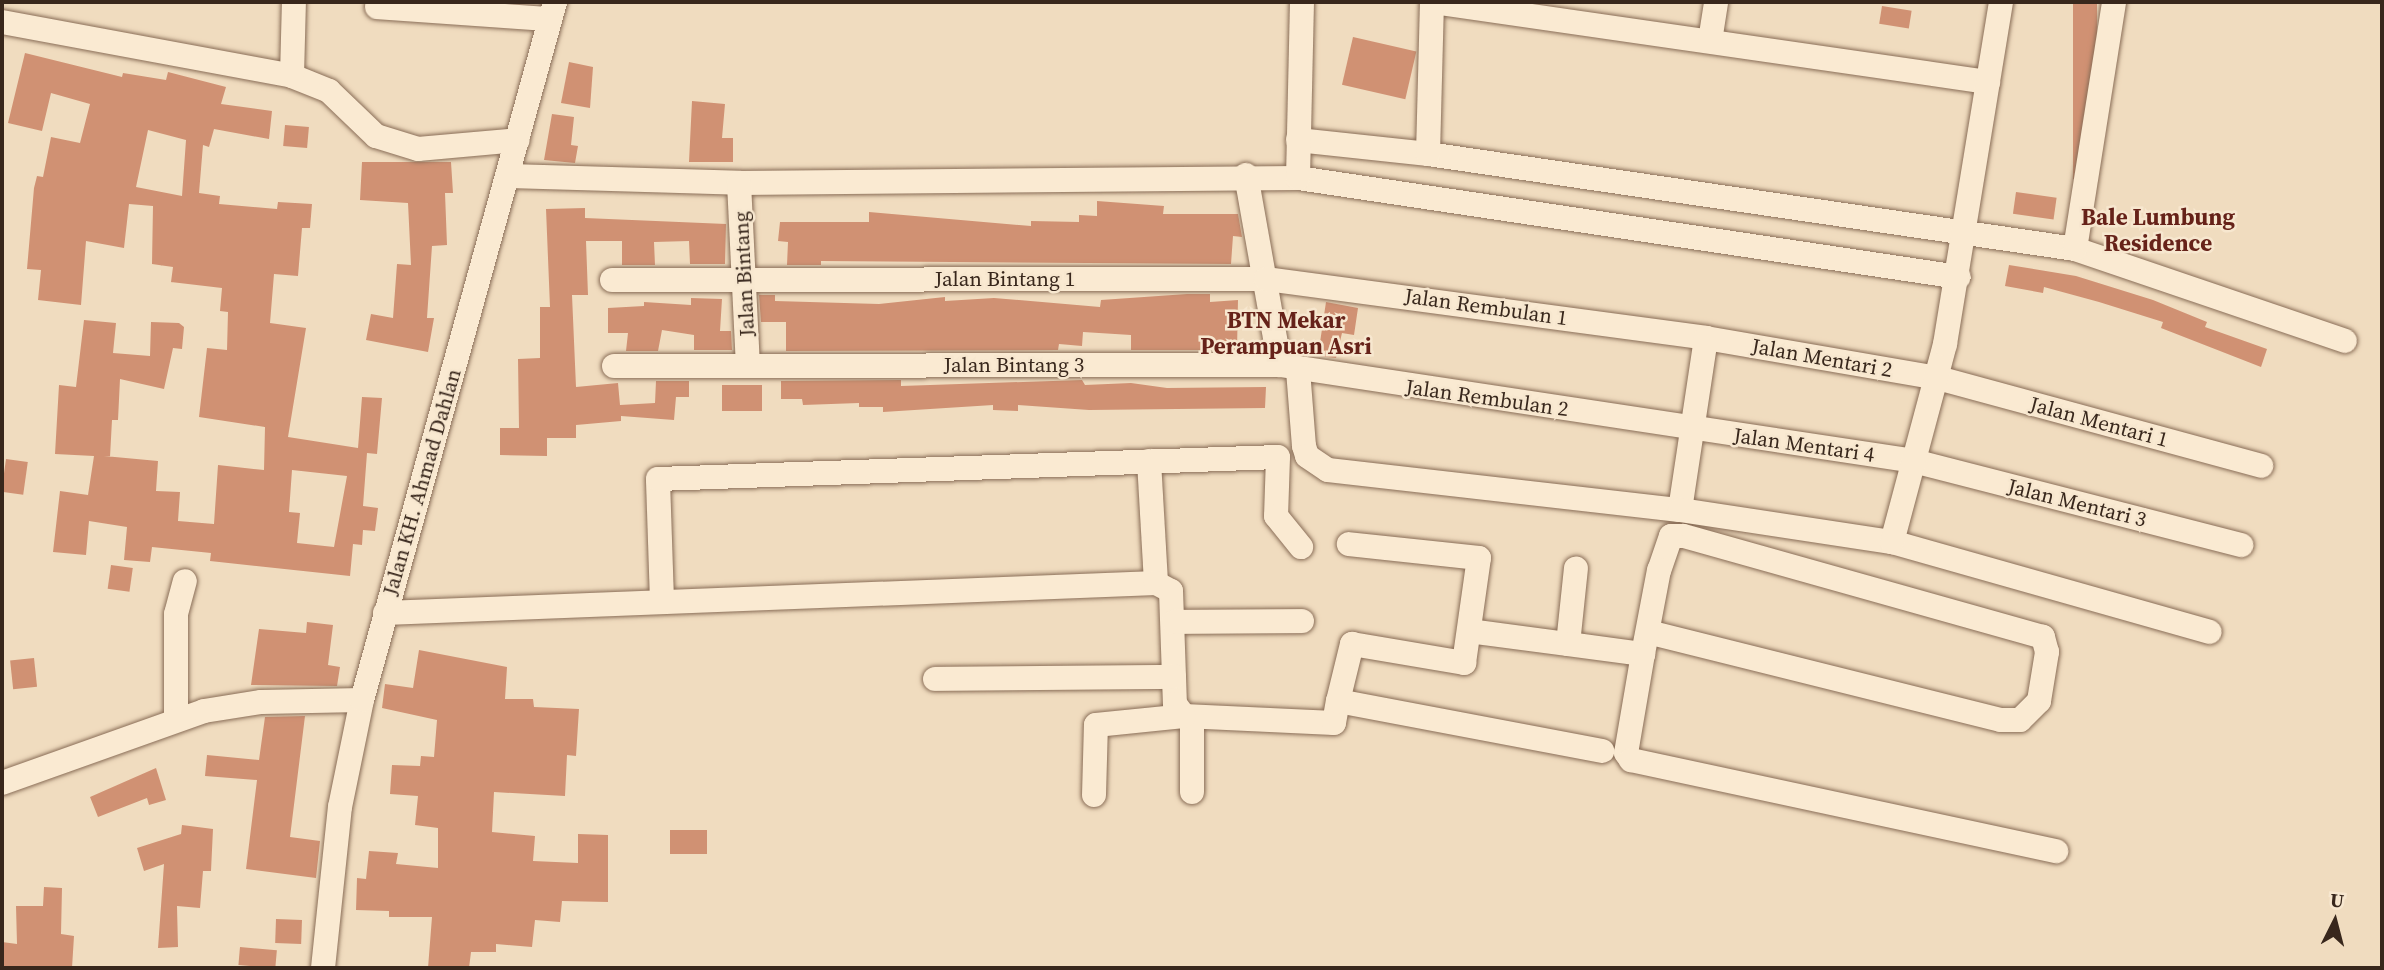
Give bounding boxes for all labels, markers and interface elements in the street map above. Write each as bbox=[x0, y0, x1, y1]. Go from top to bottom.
district label: Bale Lumbung Residence bbox=[2081, 203, 2235, 257]
street label: Jalan Bintang bbox=[728, 211, 760, 337]
street label: Jalan Bintang 1 bbox=[935, 266, 1075, 292]
street label: Jalan Rembulan 1 bbox=[1403, 283, 1569, 331]
district label: BTN Mekar Perampuan Asri bbox=[1200, 306, 1372, 360]
street label: Jalan Mentari 2 bbox=[1750, 333, 1894, 383]
street label: Jalan Bintang 3 bbox=[944, 352, 1084, 378]
street label: Jalan KH. Ahmad Dahlan bbox=[378, 366, 466, 598]
street label: Jalan Rembulan 2 bbox=[1404, 374, 1570, 422]
street label: Jalan Mentari 1 bbox=[2027, 391, 2171, 453]
street label: Jalan Mentari 4 bbox=[1732, 423, 1876, 467]
street label: Jalan Mentari 3 bbox=[2005, 474, 2149, 532]
north arrow bbox=[2300, 886, 2370, 956]
text: U bbox=[2329, 886, 2345, 914]

